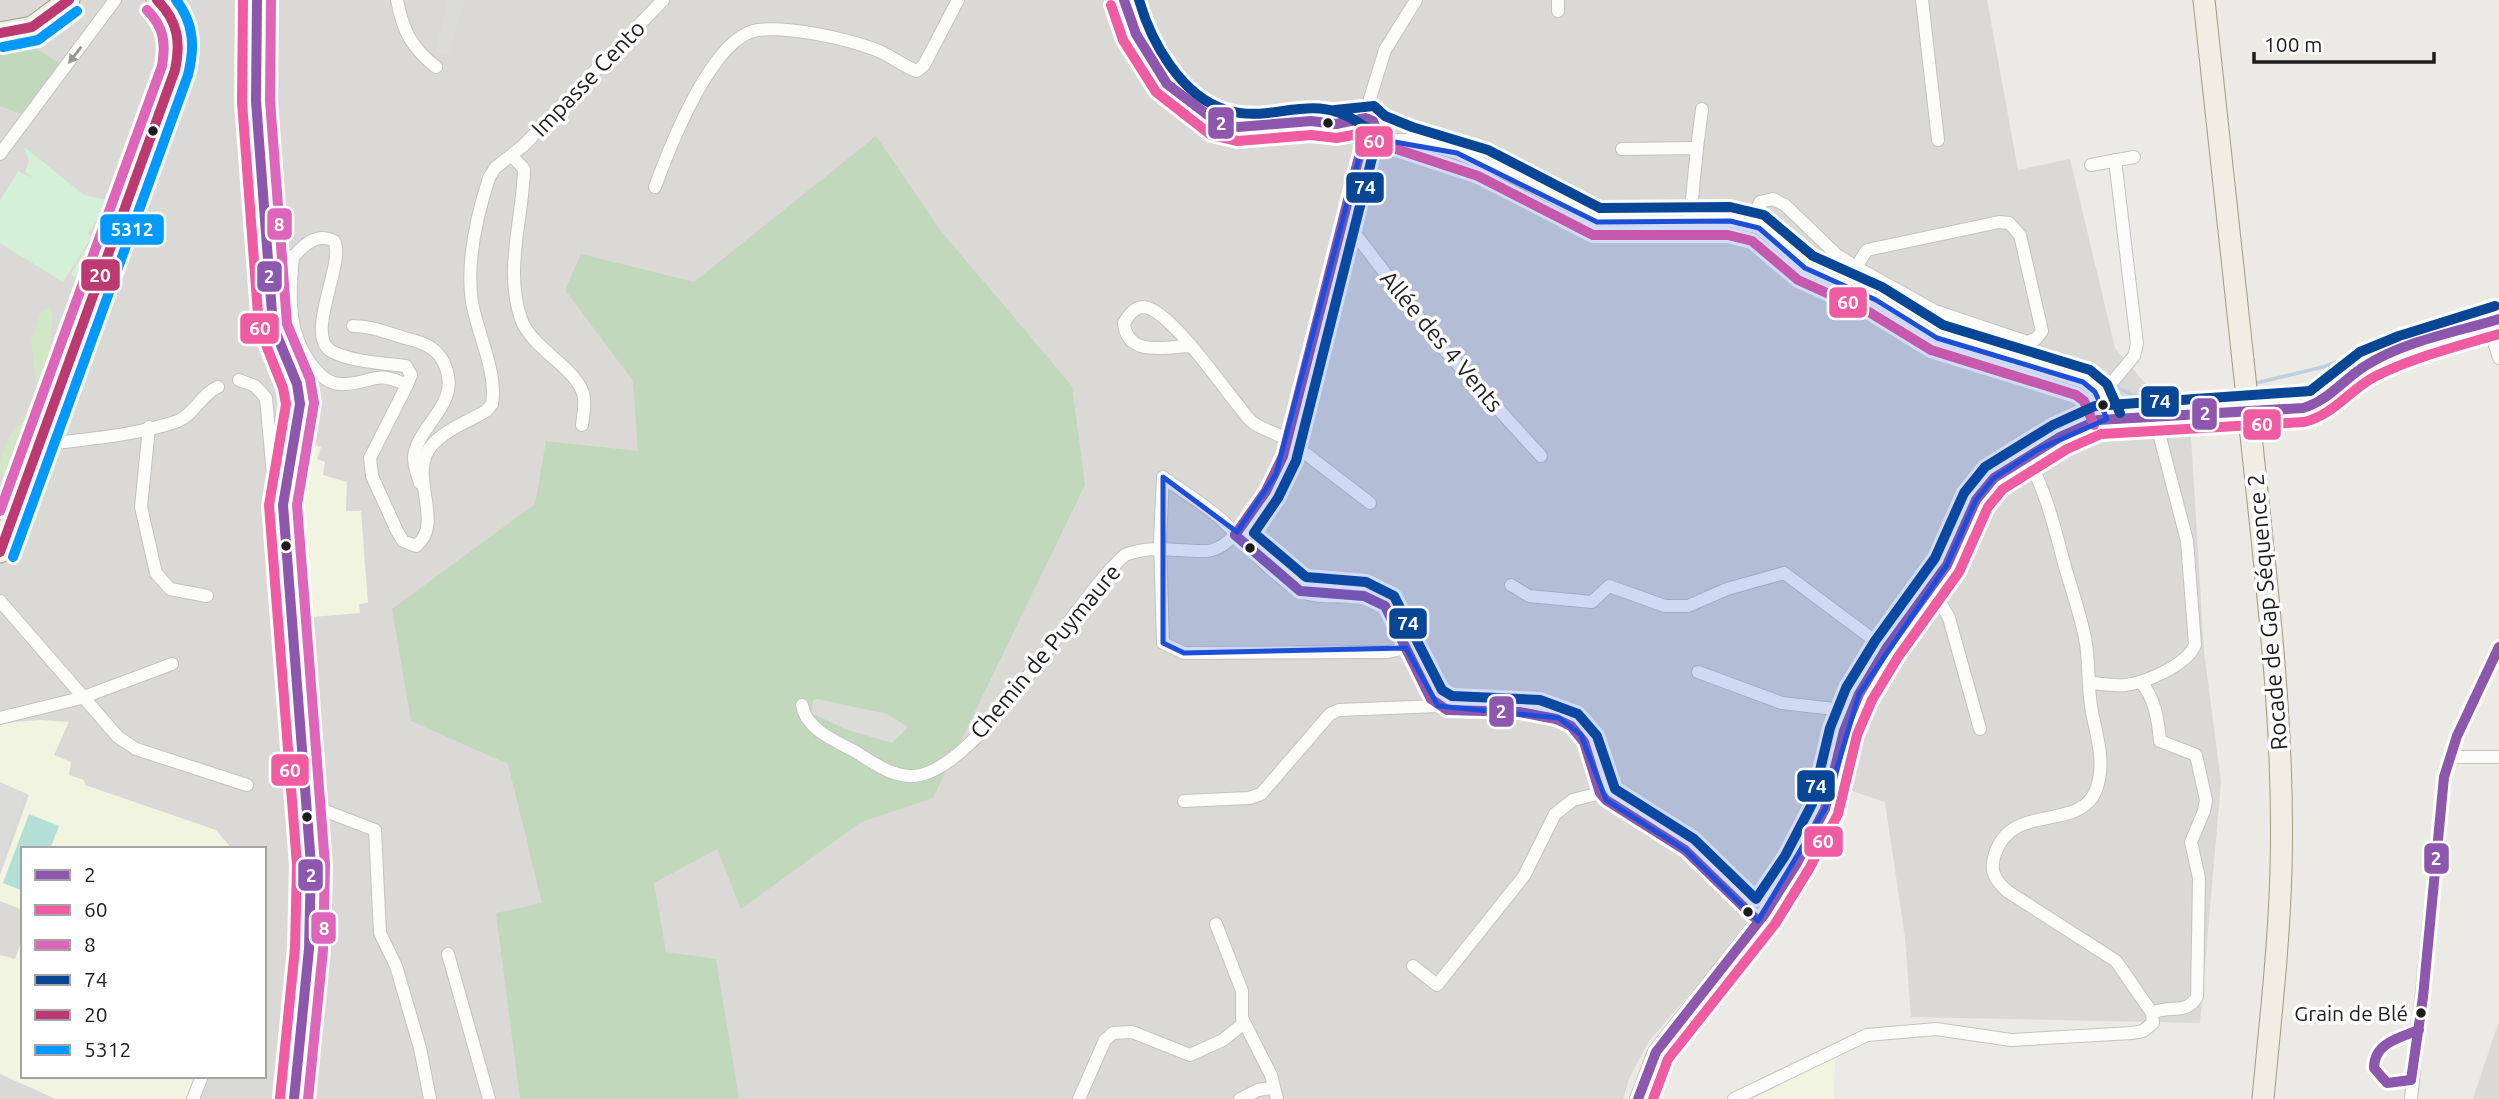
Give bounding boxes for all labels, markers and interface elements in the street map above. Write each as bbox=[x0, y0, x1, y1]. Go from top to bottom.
street label: Impasse Cento bbox=[526, 15, 650, 141]
scale bar bbox=[2254, 21, 2434, 65]
text: 100 m bbox=[2264, 32, 2322, 56]
one-way arrow bbox=[68, 46, 82, 64]
line badge: 2 bbox=[1207, 106, 1235, 140]
text: 2 bbox=[1216, 112, 1226, 134]
unlabelled marker bbox=[1321, 116, 1335, 130]
unlabelled marker bbox=[146, 124, 160, 138]
line badge: 60 bbox=[1354, 125, 1394, 158]
text: 60 bbox=[1363, 130, 1385, 152]
line badge: 74 bbox=[1345, 171, 1385, 204]
text: 74 bbox=[1354, 176, 1376, 198]
line badge: 8 bbox=[266, 207, 293, 241]
line badge: 5312 bbox=[99, 213, 165, 246]
text: 8 bbox=[274, 213, 284, 235]
text: 5312 bbox=[111, 218, 153, 240]
line badge: 20 bbox=[80, 258, 121, 292]
line badge: 2 bbox=[256, 260, 283, 293]
text: 20 bbox=[89, 264, 111, 286]
text: 2 bbox=[264, 265, 274, 287]
street label: Allée des 4 Vents bbox=[1376, 266, 1508, 416]
line badge: 60 bbox=[1828, 286, 1868, 319]
text: 60 bbox=[1837, 291, 1859, 313]
line badge: 60 bbox=[239, 312, 280, 345]
text: 60 bbox=[249, 317, 271, 339]
line badge: 74 bbox=[2140, 385, 2180, 418]
text: 74 bbox=[2149, 390, 2171, 412]
line badge: 2 bbox=[2191, 397, 2218, 431]
unlabelled marker bbox=[2096, 398, 2110, 412]
text: 2 bbox=[2200, 402, 2210, 424]
line badge: 60 bbox=[2242, 408, 2282, 441]
text: 60 bbox=[2251, 413, 2273, 435]
street label: Rocade de Gap Séquence 2 bbox=[2242, 473, 2292, 751]
unlabelled marker bbox=[279, 539, 293, 553]
unlabelled marker bbox=[1243, 541, 1257, 555]
street label: Chemin de Puymaure bbox=[965, 559, 1125, 743]
line badge: 74 bbox=[1388, 607, 1428, 640]
text: 74 bbox=[1397, 612, 1419, 634]
line badge: 2 bbox=[1488, 695, 1515, 728]
text: 2 bbox=[1496, 700, 1506, 722]
line badge: 60 bbox=[270, 753, 310, 787]
text: 60 bbox=[279, 759, 301, 781]
line badge: 74 bbox=[1796, 769, 1836, 803]
text: 74 bbox=[1805, 775, 1827, 797]
unlabelled marker bbox=[300, 810, 314, 824]
line badge: 60 bbox=[1803, 825, 1844, 858]
text: 60 bbox=[1812, 830, 1834, 852]
line badge: 2 bbox=[2423, 842, 2450, 875]
legend bbox=[21, 847, 266, 1078]
text: 2 bbox=[2431, 847, 2441, 869]
line badge: 2 bbox=[297, 858, 324, 892]
text: 2 bbox=[84, 862, 96, 886]
text: 2 bbox=[306, 864, 316, 886]
text: 60 bbox=[84, 897, 108, 921]
unlabelled marker bbox=[1741, 905, 1755, 919]
line badge: 8 bbox=[310, 911, 337, 945]
text: 8 bbox=[319, 917, 329, 939]
text: 8 bbox=[84, 932, 96, 956]
text: 74 bbox=[84, 967, 108, 991]
place label: Grain de Blé bbox=[2294, 1001, 2408, 1025]
text: 20 bbox=[84, 1002, 108, 1026]
marker: Grain de Blé bbox=[2414, 1006, 2428, 1020]
text: 5312 bbox=[84, 1037, 131, 1061]

